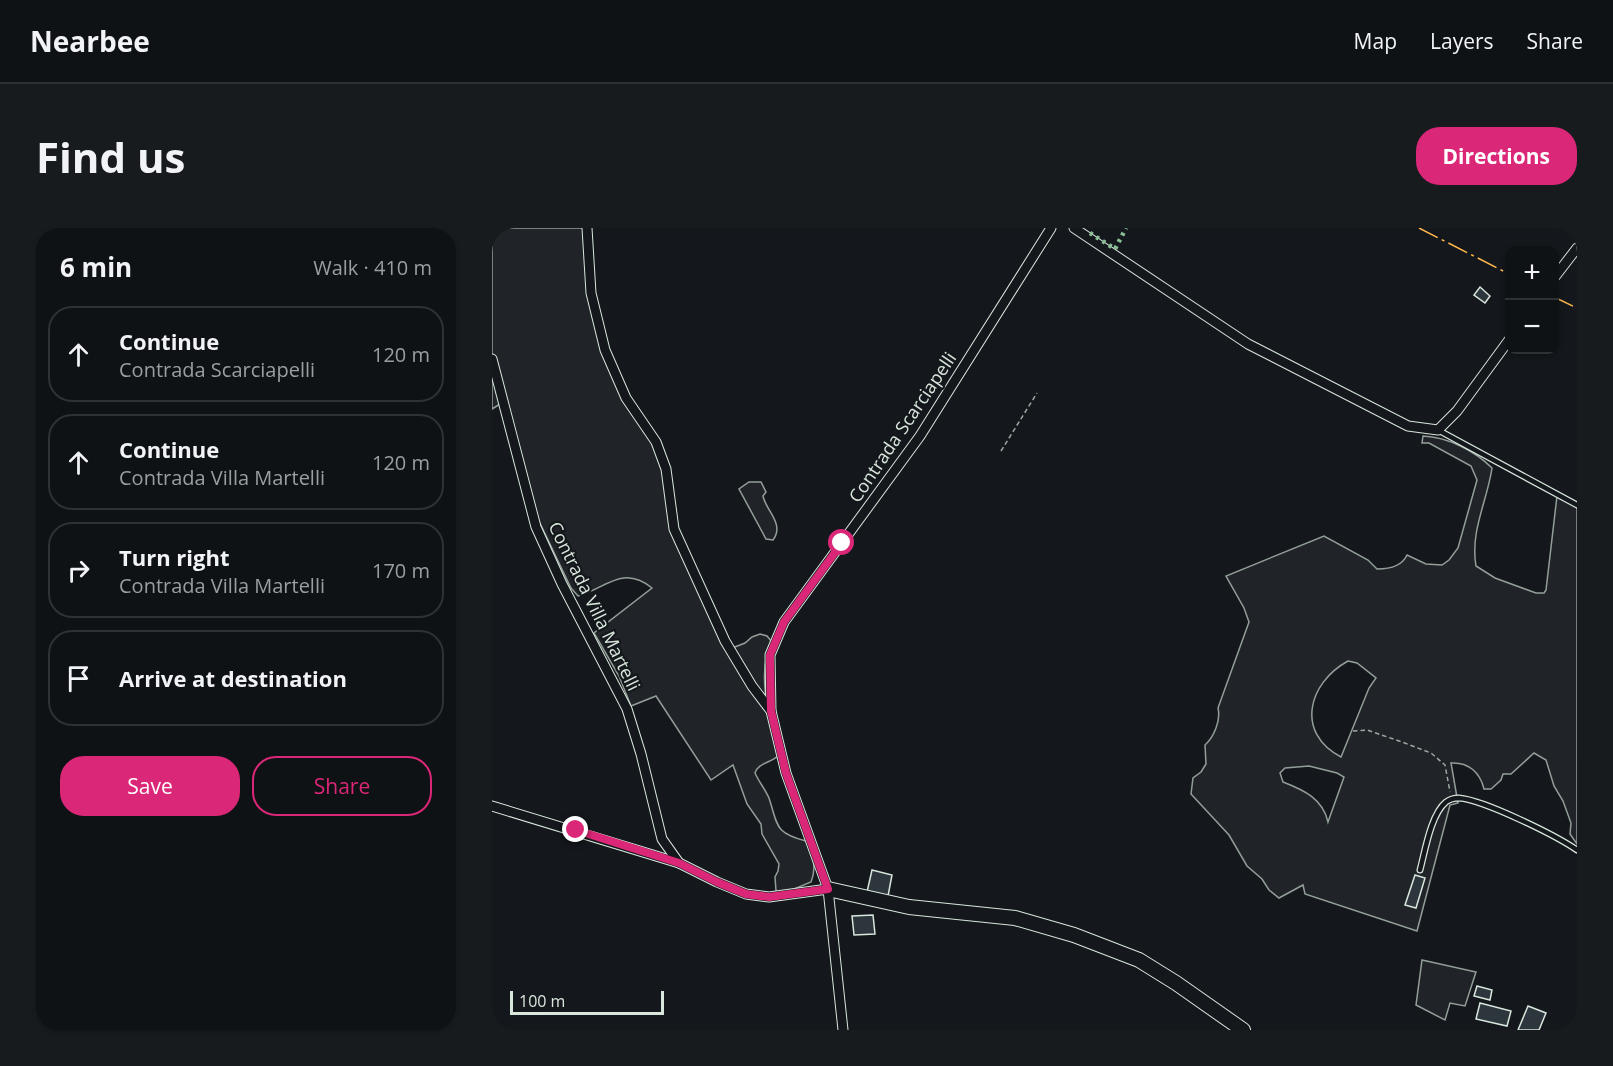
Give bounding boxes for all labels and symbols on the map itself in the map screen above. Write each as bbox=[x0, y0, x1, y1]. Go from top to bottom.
street label: Contrada Scarciapelli bbox=[843, 347, 961, 507]
street label: Contrada Villa Martelli bbox=[544, 517, 646, 695]
route start bbox=[828, 529, 854, 555]
route end bbox=[562, 816, 588, 842]
scale bar bbox=[510, 988, 664, 1016]

